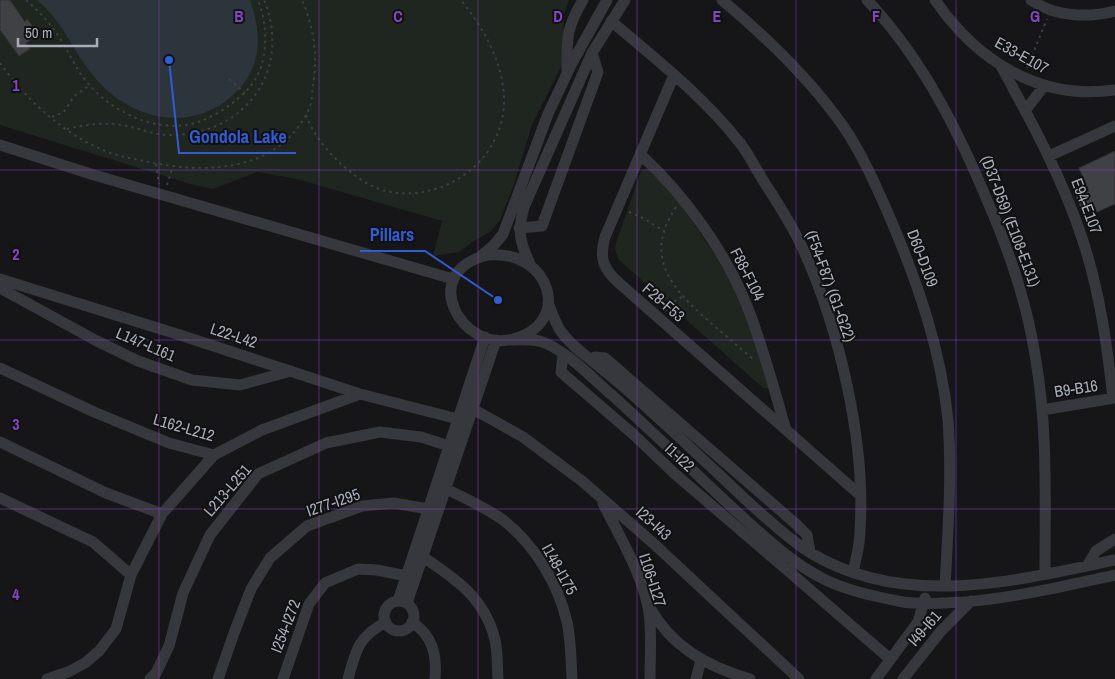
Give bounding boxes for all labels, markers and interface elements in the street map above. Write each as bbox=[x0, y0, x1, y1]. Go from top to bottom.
text: B bbox=[234, 5, 244, 27]
text: C bbox=[393, 5, 403, 27]
text: D bbox=[553, 5, 563, 27]
text: E bbox=[713, 5, 722, 27]
text: F bbox=[872, 5, 880, 27]
text: G bbox=[1030, 5, 1040, 27]
scale bar bbox=[18, 15, 96, 47]
text: 50 m bbox=[25, 22, 52, 43]
street label: E33-E107 bbox=[991, 31, 1053, 79]
text: 1 bbox=[12, 74, 20, 96]
callout: Gondola Lake bbox=[179, 120, 296, 153]
text: Gondola Lake bbox=[189, 124, 287, 149]
street label: (D37-D59) (E108-E131) bbox=[976, 152, 1046, 290]
street label: E94-E107 bbox=[1066, 175, 1108, 237]
callout: Pillars bbox=[360, 218, 425, 251]
text: Pillars bbox=[370, 222, 414, 247]
street label: D60-D109 bbox=[902, 226, 944, 290]
street label: (F54-F87) (G1-G22) bbox=[801, 227, 861, 345]
text: 2 bbox=[12, 243, 20, 265]
street label: F88-F104 bbox=[725, 244, 771, 304]
street label: F28-F53 bbox=[638, 277, 690, 327]
street label: L22-L42 bbox=[208, 317, 260, 353]
street label: L147-L161 bbox=[113, 322, 180, 367]
street label: B9-B16 bbox=[1053, 374, 1099, 402]
street label: L162-L212 bbox=[151, 408, 217, 446]
text: 3 bbox=[12, 413, 20, 435]
street label: I1-I22 bbox=[660, 438, 700, 476]
street label: L213-L251 bbox=[198, 459, 256, 521]
street label: I277-I295 bbox=[303, 483, 363, 521]
street label: I23-I43 bbox=[631, 501, 677, 545]
street label: I148-I175 bbox=[537, 539, 583, 599]
street label: I106-I127 bbox=[634, 550, 672, 610]
text: 4 bbox=[12, 583, 20, 605]
street label: I254-I272 bbox=[265, 596, 305, 656]
street label: I49-I61 bbox=[902, 605, 946, 651]

